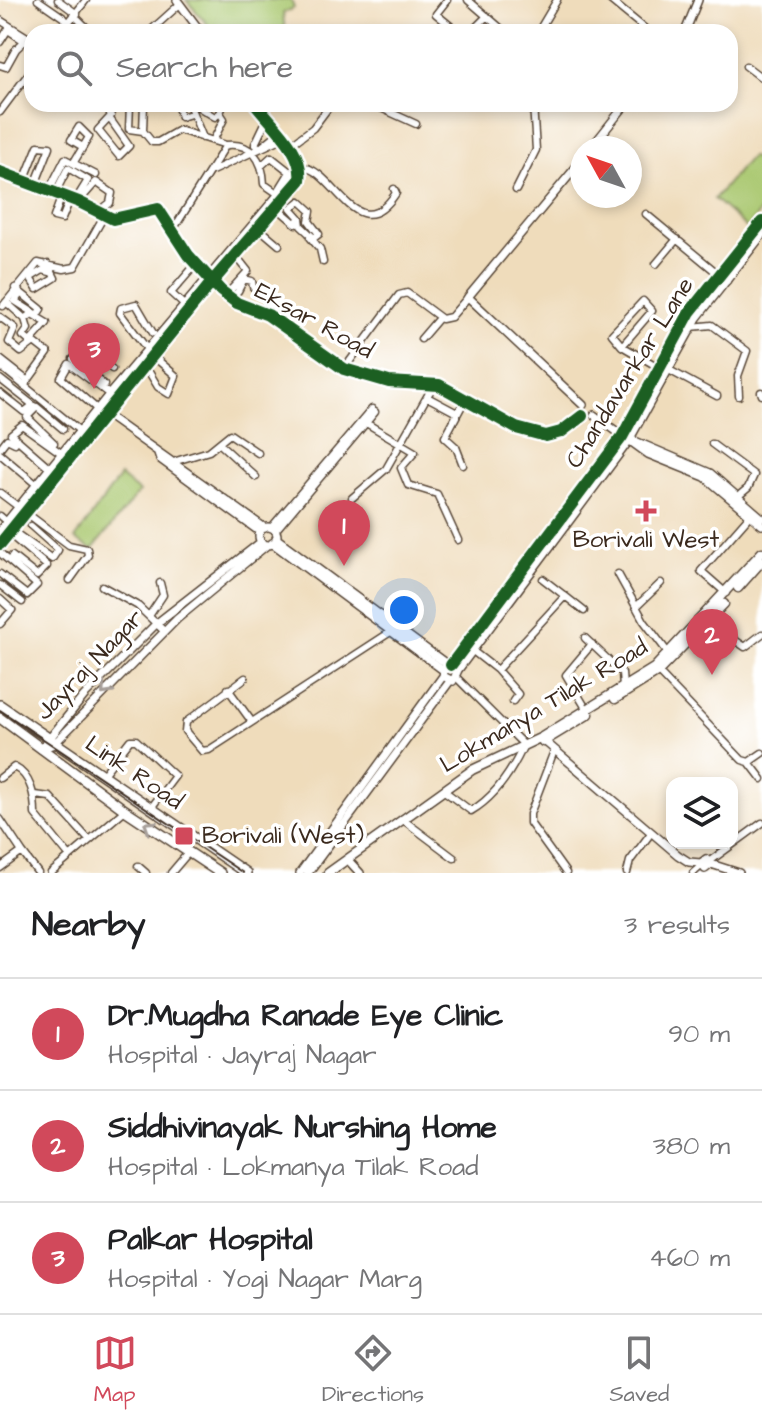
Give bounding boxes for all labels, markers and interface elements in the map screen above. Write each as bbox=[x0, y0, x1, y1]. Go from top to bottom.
search box bbox=[24, 24, 738, 112]
icon: search bbox=[52, 46, 96, 90]
text: Search here bbox=[116, 47, 293, 89]
north arrow bbox=[570, 136, 642, 208]
street label: Chandavarkar Lane bbox=[558, 271, 702, 475]
street label: Eksar Road bbox=[248, 274, 380, 368]
pin: 3 bbox=[68, 323, 120, 389]
pin: 1 bbox=[318, 500, 370, 566]
marker: Borivali West bbox=[635, 500, 657, 522]
place label: Borivali West bbox=[573, 523, 720, 557]
your location bbox=[384, 590, 424, 630]
street label: Jayraj Nagar bbox=[28, 602, 152, 729]
pin: 2 bbox=[686, 609, 738, 675]
street label: Lokmanya Tilak Road bbox=[434, 630, 655, 782]
one-way arrow bbox=[100, 681, 115, 695]
street label: Link Road bbox=[78, 728, 190, 818]
map controls bbox=[666, 777, 738, 849]
button: layers bbox=[666, 777, 738, 849]
place label: Borivali (West) bbox=[202, 819, 364, 853]
one-way arrow bbox=[144, 821, 158, 836]
marker: Borivali (West) bbox=[173, 825, 195, 847]
text: Nearby bbox=[32, 901, 146, 949]
text: 3 results bbox=[624, 907, 730, 943]
text: Dr.Mugdha Ranade Eye Clinic bbox=[108, 995, 503, 1037]
text: 1 bbox=[56, 1016, 60, 1052]
text: 90 m bbox=[668, 1016, 730, 1052]
text: Hospital · Jayraj Nagar bbox=[108, 1037, 377, 1073]
text: Siddhivinayak Nurshing Home bbox=[108, 1107, 497, 1149]
text: 2 bbox=[51, 1128, 65, 1164]
text: 380 m bbox=[653, 1128, 730, 1164]
text: Hospital · Lokmanya Tilak Road bbox=[108, 1149, 479, 1185]
text: Palkar Hospital bbox=[108, 1219, 313, 1261]
text: 3 bbox=[51, 1240, 65, 1276]
text: 460 m bbox=[649, 1240, 730, 1276]
text: Hospital · Yogi Nagar Marg bbox=[108, 1261, 422, 1297]
tab: Map bbox=[93, 1331, 137, 1410]
tab: Directions bbox=[322, 1331, 424, 1410]
tab: Saved bbox=[609, 1331, 669, 1410]

